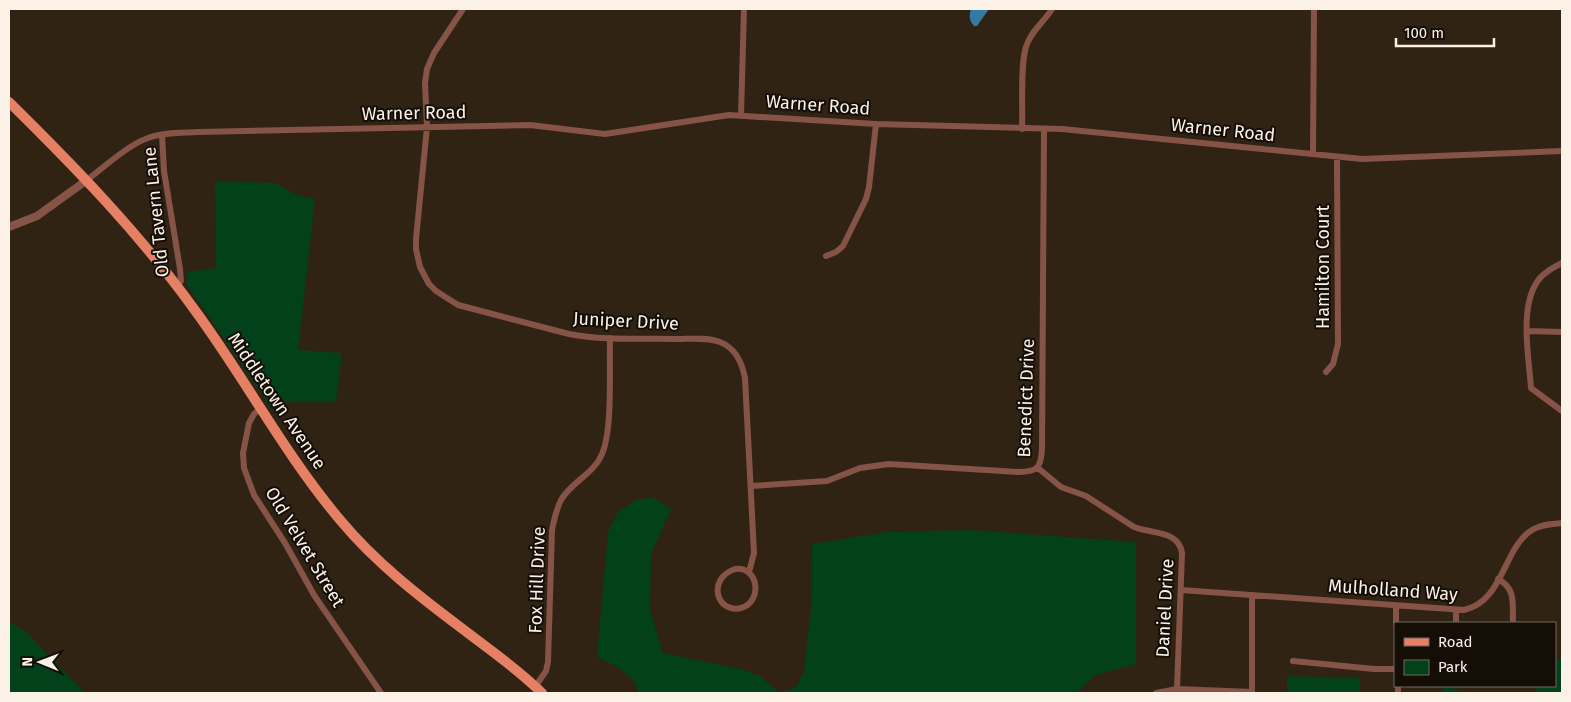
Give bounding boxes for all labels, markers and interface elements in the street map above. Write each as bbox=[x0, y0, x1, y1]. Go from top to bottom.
scale bar bbox=[1396, 15, 1494, 47]
text: 100 m bbox=[1404, 24, 1444, 42]
street label: Warner Road bbox=[765, 90, 871, 120]
street label: Warner Road bbox=[361, 101, 467, 125]
street label: Warner Road bbox=[1170, 114, 1276, 146]
street label: Old Tavern Lane bbox=[138, 146, 174, 278]
street label: Hamilton Court bbox=[1312, 204, 1334, 329]
street label: Juniper Drive bbox=[572, 307, 680, 335]
street label: Middletown Avenue bbox=[223, 328, 331, 474]
street label: Benedict Drive bbox=[1013, 338, 1039, 458]
street label: Old Velvet Street bbox=[260, 483, 350, 612]
street label: Fox Hill Drive bbox=[524, 526, 550, 634]
street label: Daniel Drive bbox=[1151, 558, 1179, 658]
street label: Mulholland Way bbox=[1327, 574, 1459, 606]
legend bbox=[1394, 622, 1556, 687]
text: Road bbox=[1438, 633, 1473, 651]
north arrow bbox=[15, 637, 65, 687]
text: N bbox=[19, 657, 36, 667]
text: Park bbox=[1438, 658, 1468, 676]

